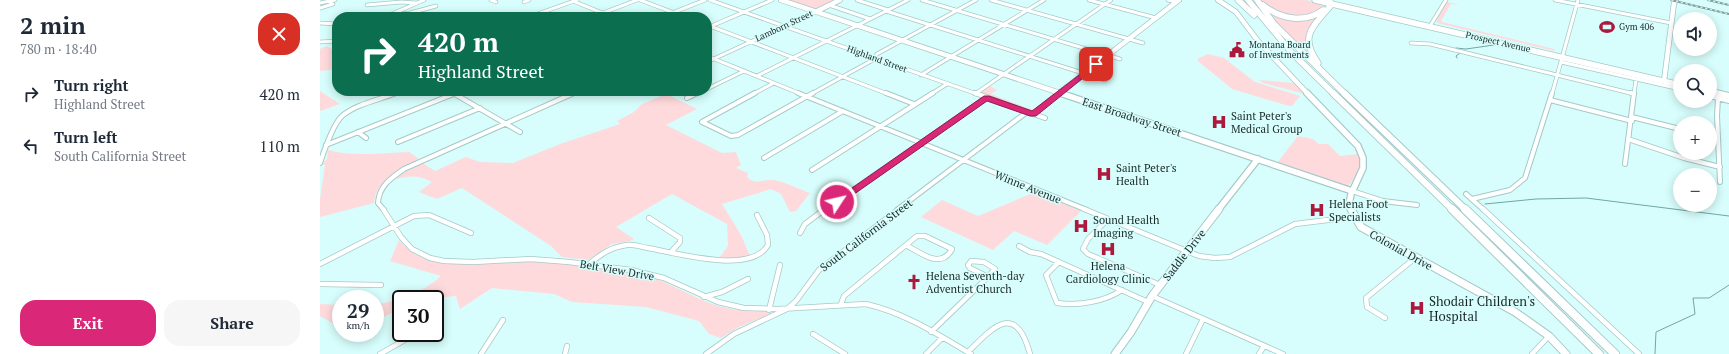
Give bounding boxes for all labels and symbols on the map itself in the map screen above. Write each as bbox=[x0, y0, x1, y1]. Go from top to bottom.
street label: Lamborn Street bbox=[753, 7, 815, 45]
sports icon: Gym 406 bbox=[1598, 18, 1616, 36]
place label: Gym 406 bbox=[1619, 21, 1654, 33]
street label: Prospect Avenue bbox=[1464, 29, 1532, 55]
place label: Montana Board of Investments bbox=[1249, 39, 1311, 61]
public building icon: Montana Board of Investments bbox=[1228, 41, 1246, 59]
street label: Highland Street bbox=[845, 43, 909, 76]
pin bbox=[1079, 47, 1113, 81]
street label: East Broadway Street bbox=[1081, 94, 1183, 140]
place label: Saint Peter's Medical Group bbox=[1231, 109, 1303, 136]
hospital icon: Saint Peter's Medical Group bbox=[1210, 113, 1228, 131]
place label: Saint Peter's Health bbox=[1116, 161, 1177, 188]
hospital icon: Saint Peter's Health bbox=[1095, 165, 1113, 183]
street label: Winne Avenue bbox=[993, 167, 1064, 207]
position arrow bbox=[816, 181, 858, 223]
street label: South California Street bbox=[817, 196, 915, 274]
place label: Helena Foot Specialists bbox=[1329, 197, 1388, 224]
hospital icon: Helena Foot Specialists bbox=[1308, 201, 1326, 219]
place label: Sound Health Imaging bbox=[1093, 213, 1160, 240]
hospital icon: Sound Health Imaging bbox=[1072, 217, 1090, 235]
street label: Saddle Drive bbox=[1160, 226, 1209, 284]
street label: Colonial Drive bbox=[1367, 227, 1435, 273]
hospital icon: Helena Cardiology Clinic bbox=[1099, 240, 1117, 258]
street label: Belt View Drive bbox=[579, 257, 656, 284]
place label: Helena Cardiology Clinic bbox=[1066, 259, 1150, 286]
place label: Helena Seventh-day Adventist Church bbox=[926, 269, 1025, 296]
church icon: Helena Seventh-day Adventist Church bbox=[905, 273, 923, 291]
speed limit sign: 30 bbox=[392, 290, 444, 342]
place label: Shodair Children's Hospital bbox=[1429, 292, 1535, 325]
hospital icon: Shodair Children's Hospital bbox=[1408, 299, 1426, 317]

